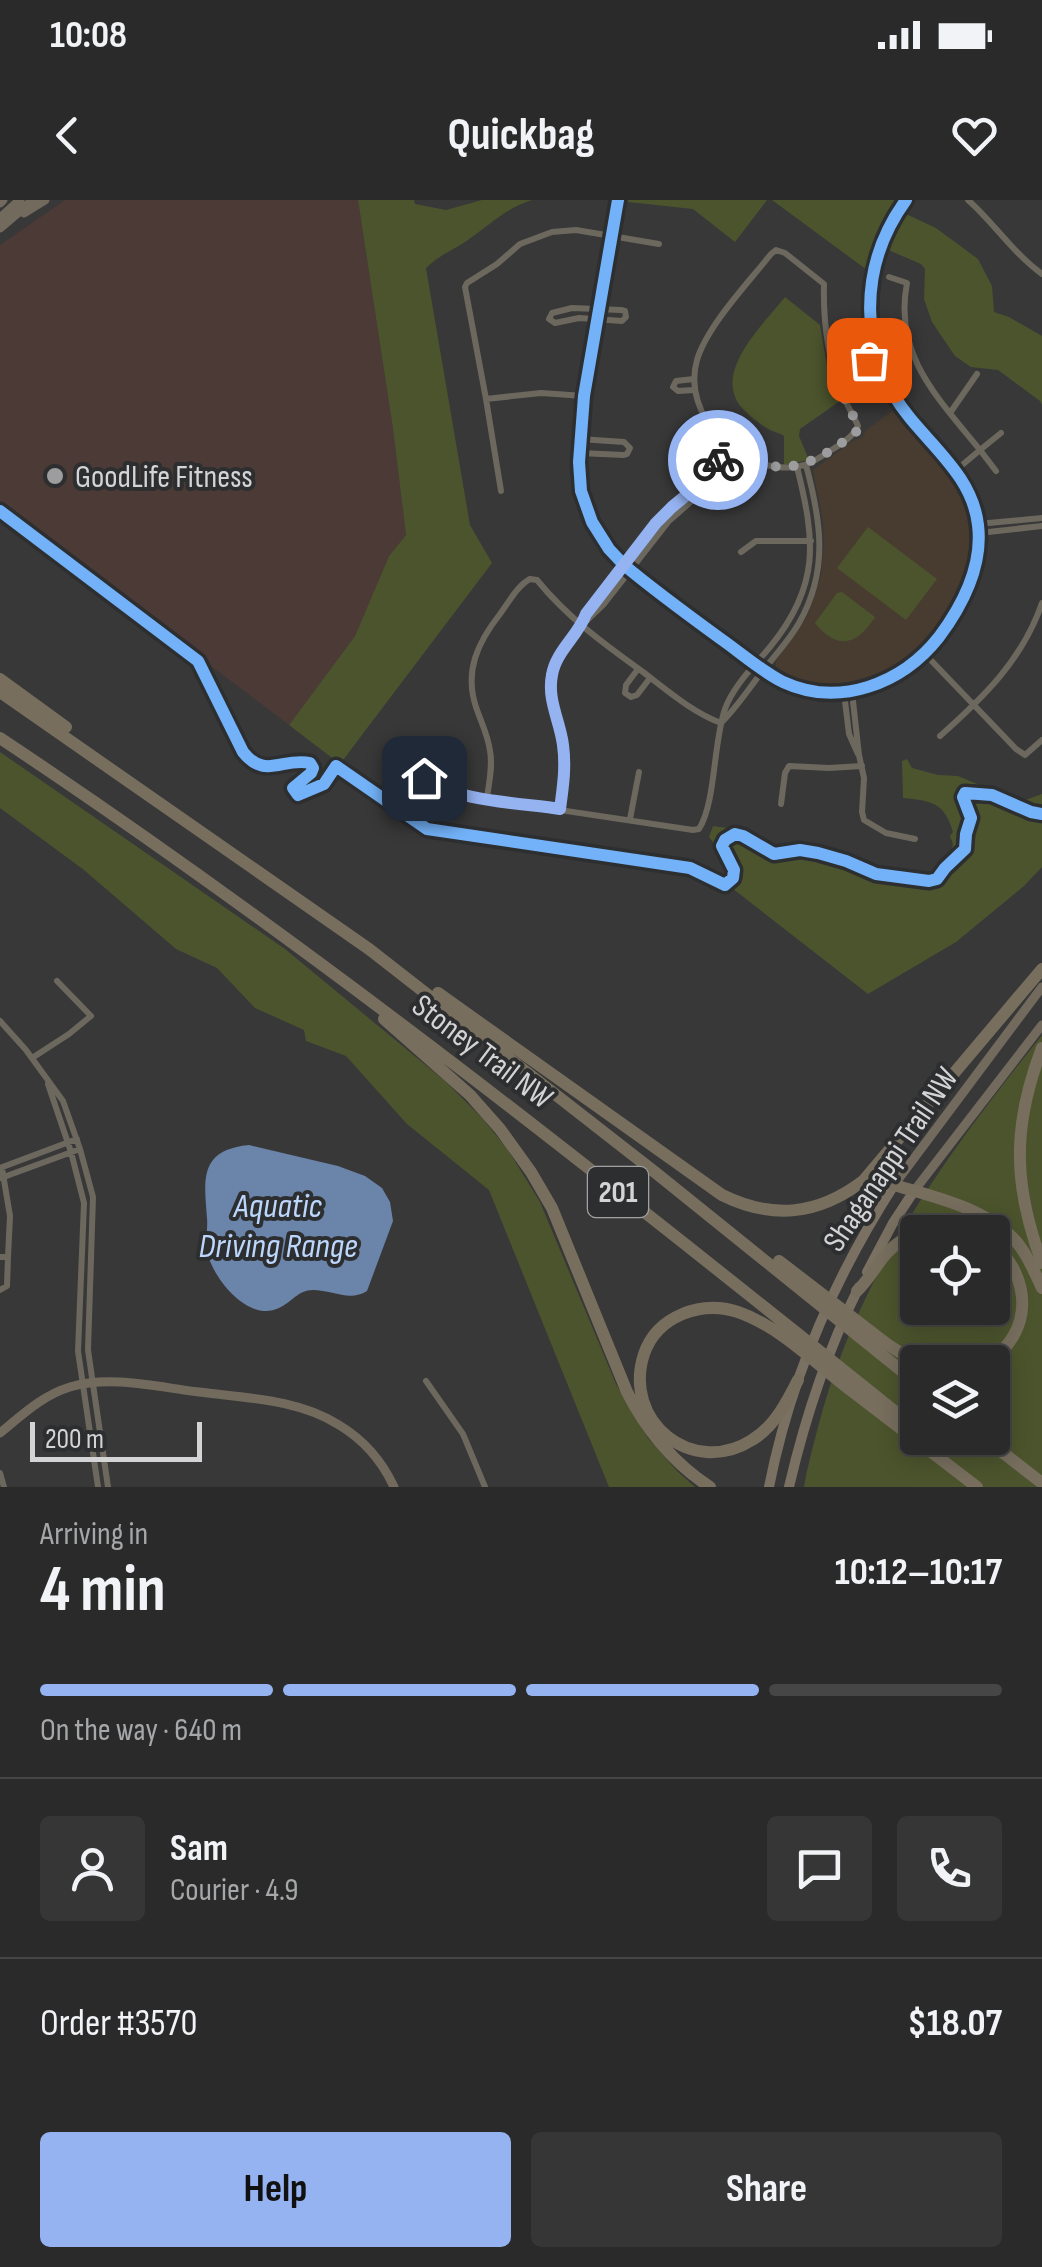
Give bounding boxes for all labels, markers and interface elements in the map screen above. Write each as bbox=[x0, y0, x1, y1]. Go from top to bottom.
text: 10:08 bbox=[50, 13, 127, 58]
icon: back bbox=[40, 108, 95, 163]
text: Quickbag bbox=[447, 108, 595, 163]
icon: heart bbox=[947, 108, 1002, 163]
pin bbox=[827, 318, 912, 403]
icon: bag bbox=[842, 333, 897, 388]
courier bbox=[668, 410, 768, 510]
icon: bike bbox=[691, 433, 746, 488]
place label: GoodLife Fitness bbox=[75, 458, 253, 497]
marker: GoodLife Fitness bbox=[44, 465, 66, 487]
pin bbox=[382, 736, 467, 821]
icon: home bbox=[397, 751, 452, 806]
street label: Stoney Trail NW bbox=[404, 987, 560, 1118]
street label: Shaganappi Trail NW bbox=[815, 1060, 967, 1259]
road number: 201 bbox=[588, 1167, 648, 1217]
water label: Aquatic Driving Range bbox=[198, 1185, 358, 1268]
map controls bbox=[900, 1215, 1010, 1455]
button: locate bbox=[900, 1215, 1010, 1325]
button: layers bbox=[900, 1345, 1010, 1455]
scale bar bbox=[30, 1417, 202, 1462]
text: 200 m bbox=[45, 1423, 104, 1456]
text: Arriving in bbox=[40, 1515, 148, 1554]
text: 10:12–10:17 bbox=[835, 1550, 1002, 1595]
text: 4 min bbox=[40, 1552, 166, 1630]
text: On the way · 640 m bbox=[40, 1711, 242, 1750]
button: person bbox=[40, 1816, 145, 1921]
button: chat bbox=[767, 1816, 872, 1921]
button: phone bbox=[897, 1816, 1002, 1921]
text: Sam bbox=[170, 1826, 228, 1871]
text: Courier · 4.9 bbox=[170, 1871, 298, 1910]
text: Order #3570 bbox=[40, 2001, 197, 2046]
text: $18.07 bbox=[907, 2001, 1002, 2046]
button: Help bbox=[40, 2132, 511, 2247]
button: Share bbox=[531, 2132, 1002, 2247]

